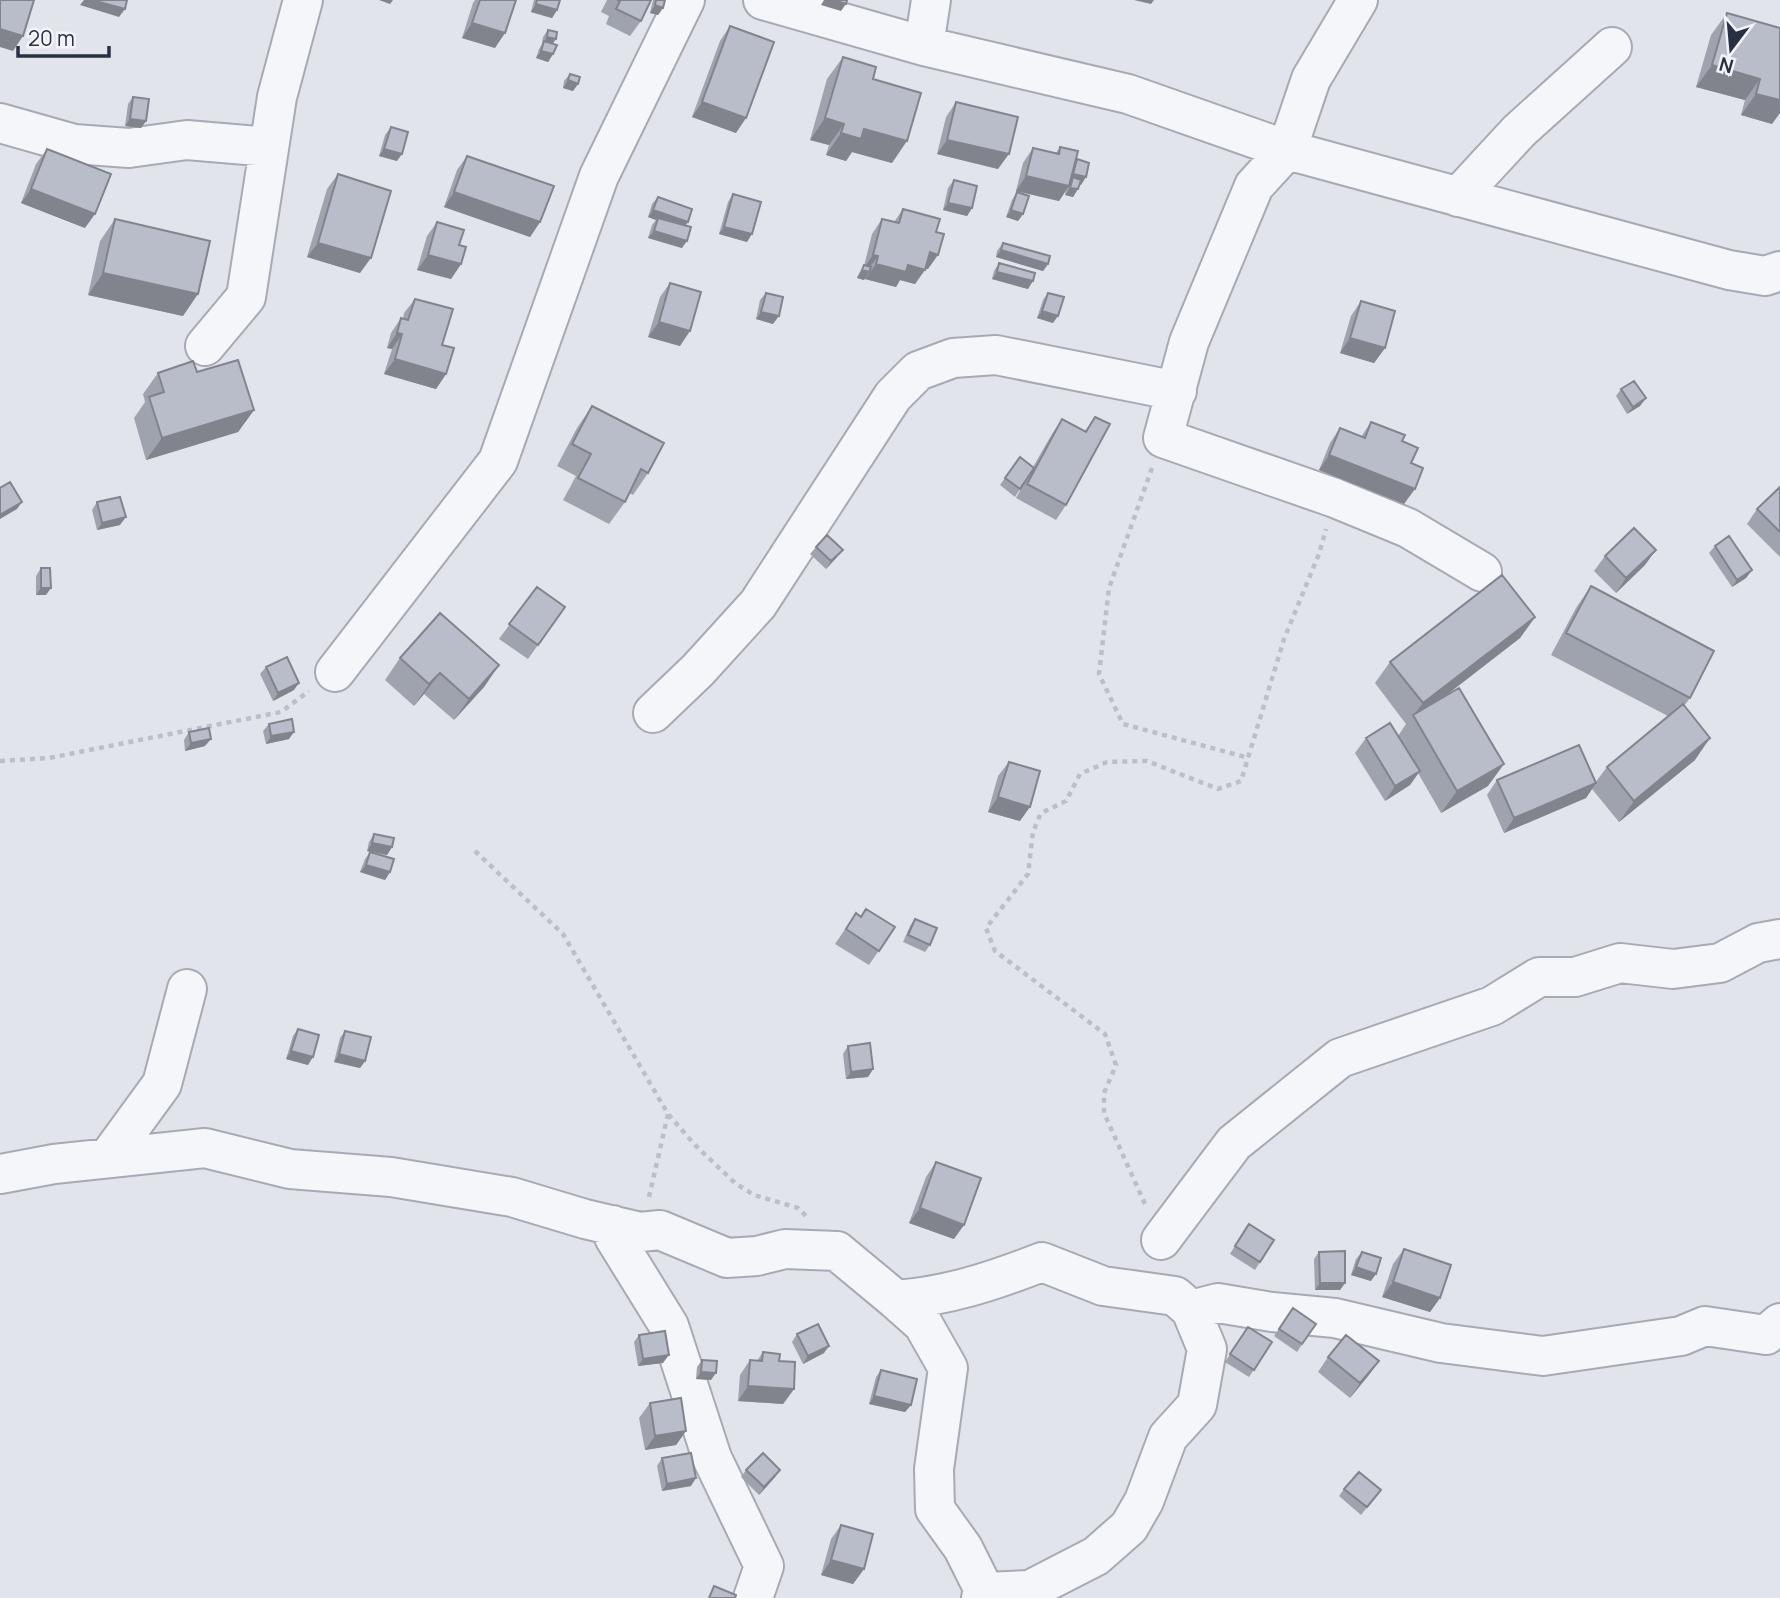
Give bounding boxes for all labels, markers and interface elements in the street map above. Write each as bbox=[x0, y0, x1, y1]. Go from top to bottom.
scale bar bbox=[18, 14, 108, 58]
north arrow bbox=[1696, 14, 1766, 84]
text: 20 m bbox=[28, 24, 75, 52]
text: N bbox=[1716, 51, 1736, 80]

